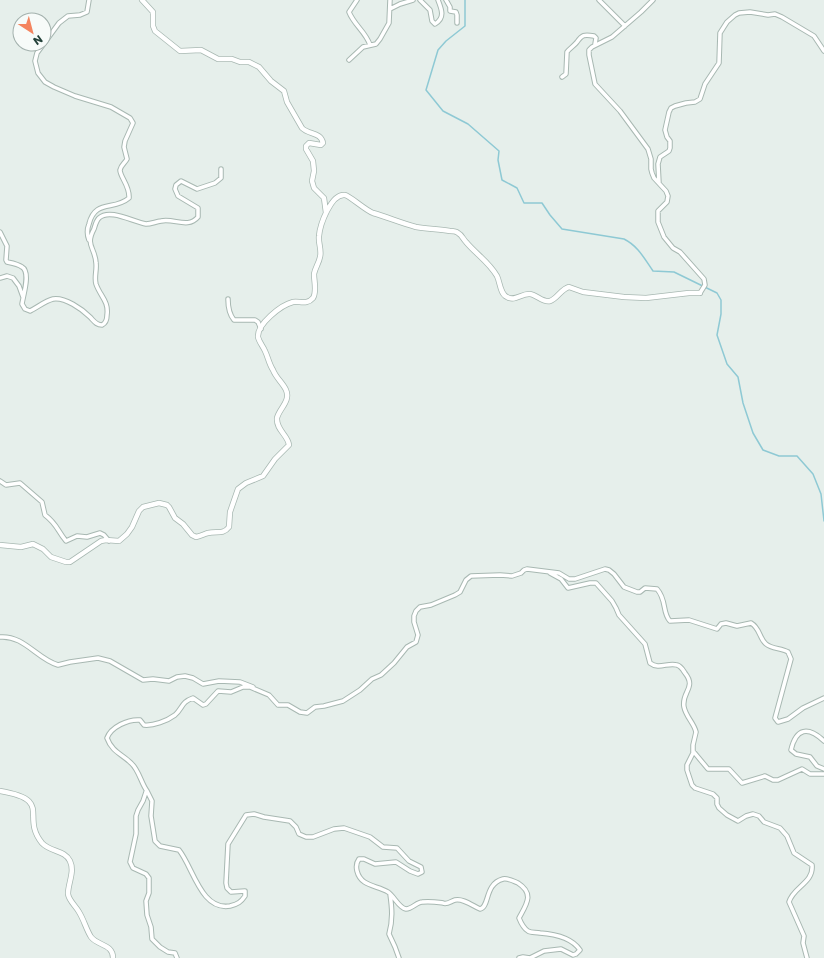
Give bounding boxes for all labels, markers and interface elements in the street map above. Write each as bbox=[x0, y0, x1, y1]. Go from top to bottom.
north arrow bbox=[12, 12, 52, 52]
text: N bbox=[30, 31, 46, 49]

